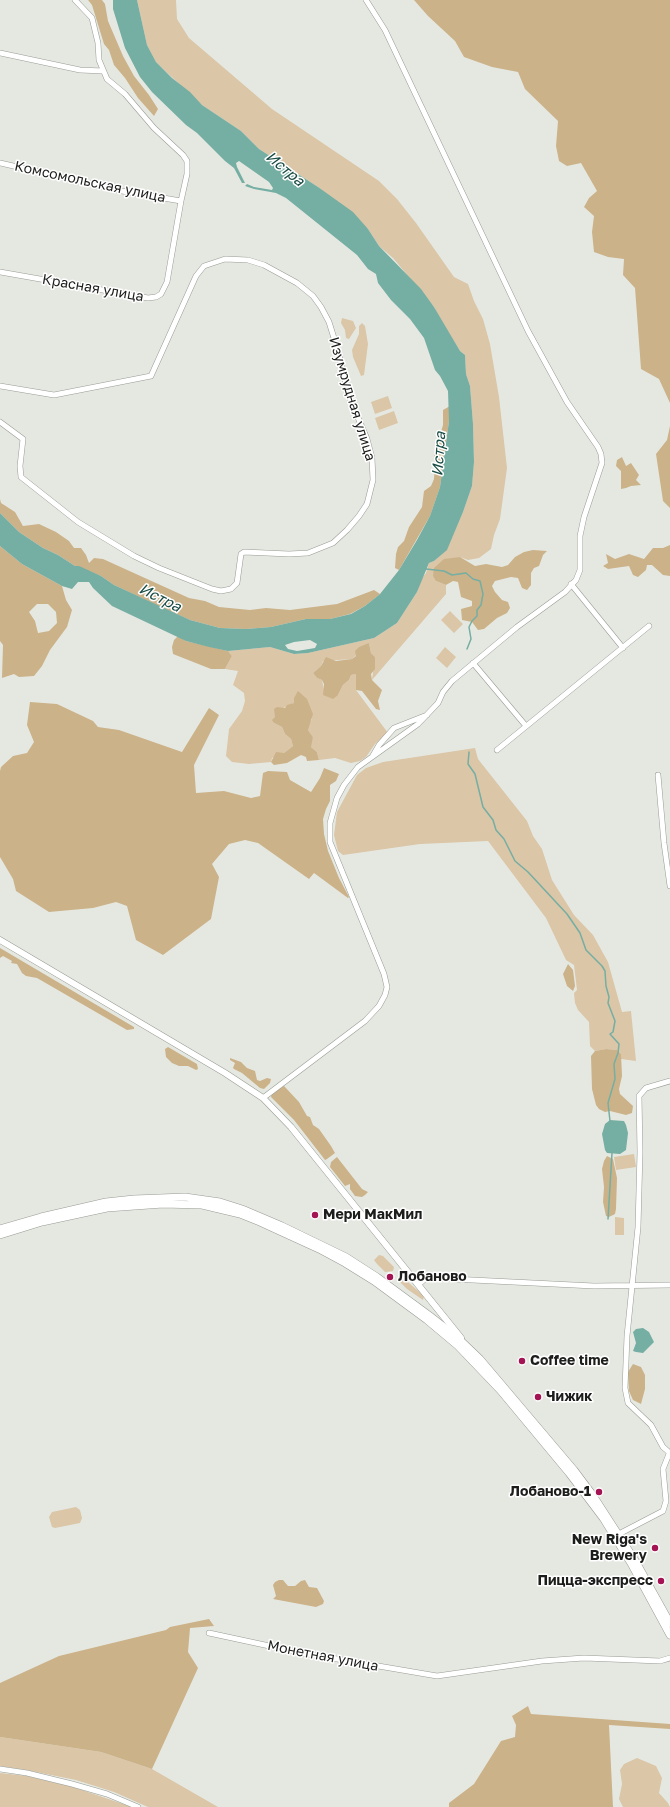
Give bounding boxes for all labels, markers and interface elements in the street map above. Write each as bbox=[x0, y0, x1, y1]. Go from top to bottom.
water label: Истра bbox=[262, 148, 308, 190]
street label: Комсомольская улица bbox=[13, 158, 167, 206]
street label: Красная улица bbox=[41, 271, 145, 305]
street label: Изумрудная улица bbox=[325, 335, 379, 463]
water label: Истра bbox=[428, 431, 450, 477]
water label: Истра bbox=[136, 580, 184, 616]
place label: Мери МакМил bbox=[323, 1207, 422, 1223]
marker: Мери МакМил bbox=[310, 1210, 320, 1220]
place label: Лобаново bbox=[398, 1269, 467, 1285]
marker: Лобаново bbox=[385, 1272, 395, 1282]
place label: Coffee time bbox=[530, 1353, 609, 1369]
marker: Coffee time bbox=[517, 1356, 527, 1366]
place label: Чижик bbox=[546, 1389, 592, 1405]
marker: Чижик bbox=[533, 1392, 543, 1402]
place label: Лобаново-1 bbox=[510, 1484, 591, 1500]
marker: Лобаново-1 bbox=[594, 1487, 604, 1497]
place label: New Riga's Brewery bbox=[572, 1532, 647, 1564]
marker: New Riga's Brewery bbox=[650, 1543, 660, 1553]
place label: Пицца-экспресс bbox=[537, 1573, 653, 1589]
marker: Пицца-экспресс bbox=[656, 1576, 666, 1586]
street label: Монетная улица bbox=[266, 1637, 380, 1675]

